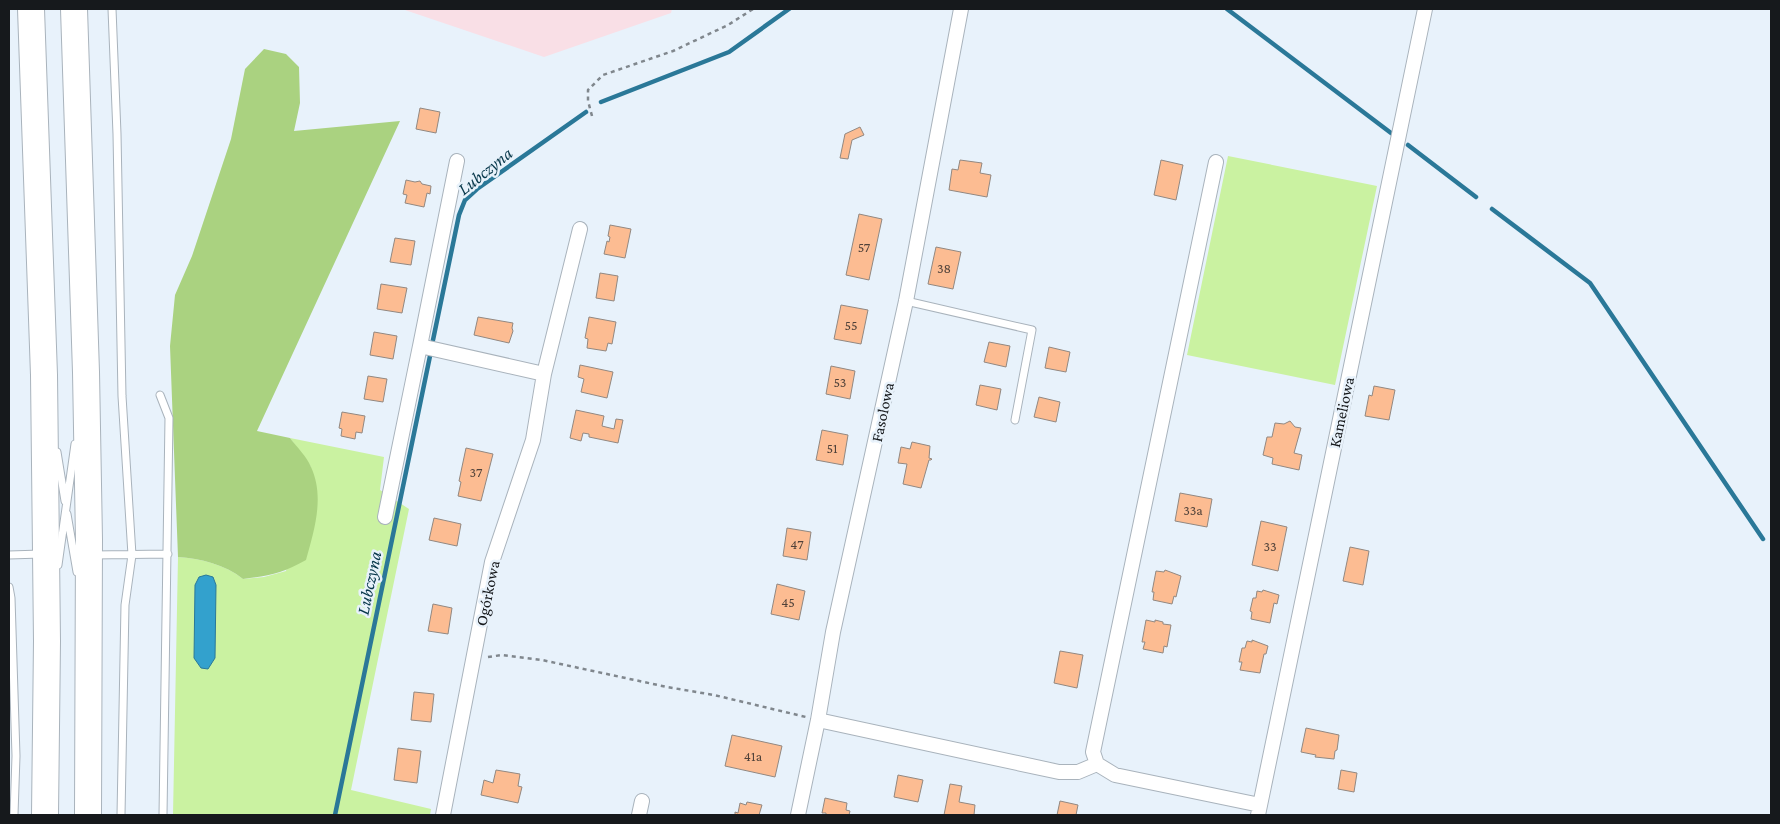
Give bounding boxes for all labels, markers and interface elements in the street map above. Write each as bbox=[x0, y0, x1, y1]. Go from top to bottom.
water label: Lubczyna bbox=[454, 143, 517, 199]
house number: 57 bbox=[858, 239, 871, 255]
house number: 38 bbox=[937, 260, 951, 276]
house number: 55 bbox=[844, 317, 858, 333]
house number: 53 bbox=[833, 374, 847, 390]
street label: Kameliowa bbox=[1326, 375, 1357, 449]
street label: Fasolowa bbox=[868, 380, 897, 443]
house number: 51 bbox=[826, 440, 838, 456]
house number: 37 bbox=[470, 464, 483, 480]
house number: 33a bbox=[1183, 502, 1203, 518]
house number: 47 bbox=[790, 536, 804, 552]
house number: 33 bbox=[1263, 538, 1277, 554]
water label: Lubczyna bbox=[353, 549, 386, 616]
street label: Ogórkowa bbox=[472, 558, 504, 628]
house number: 45 bbox=[781, 594, 795, 610]
house number: 41a bbox=[744, 748, 763, 764]

